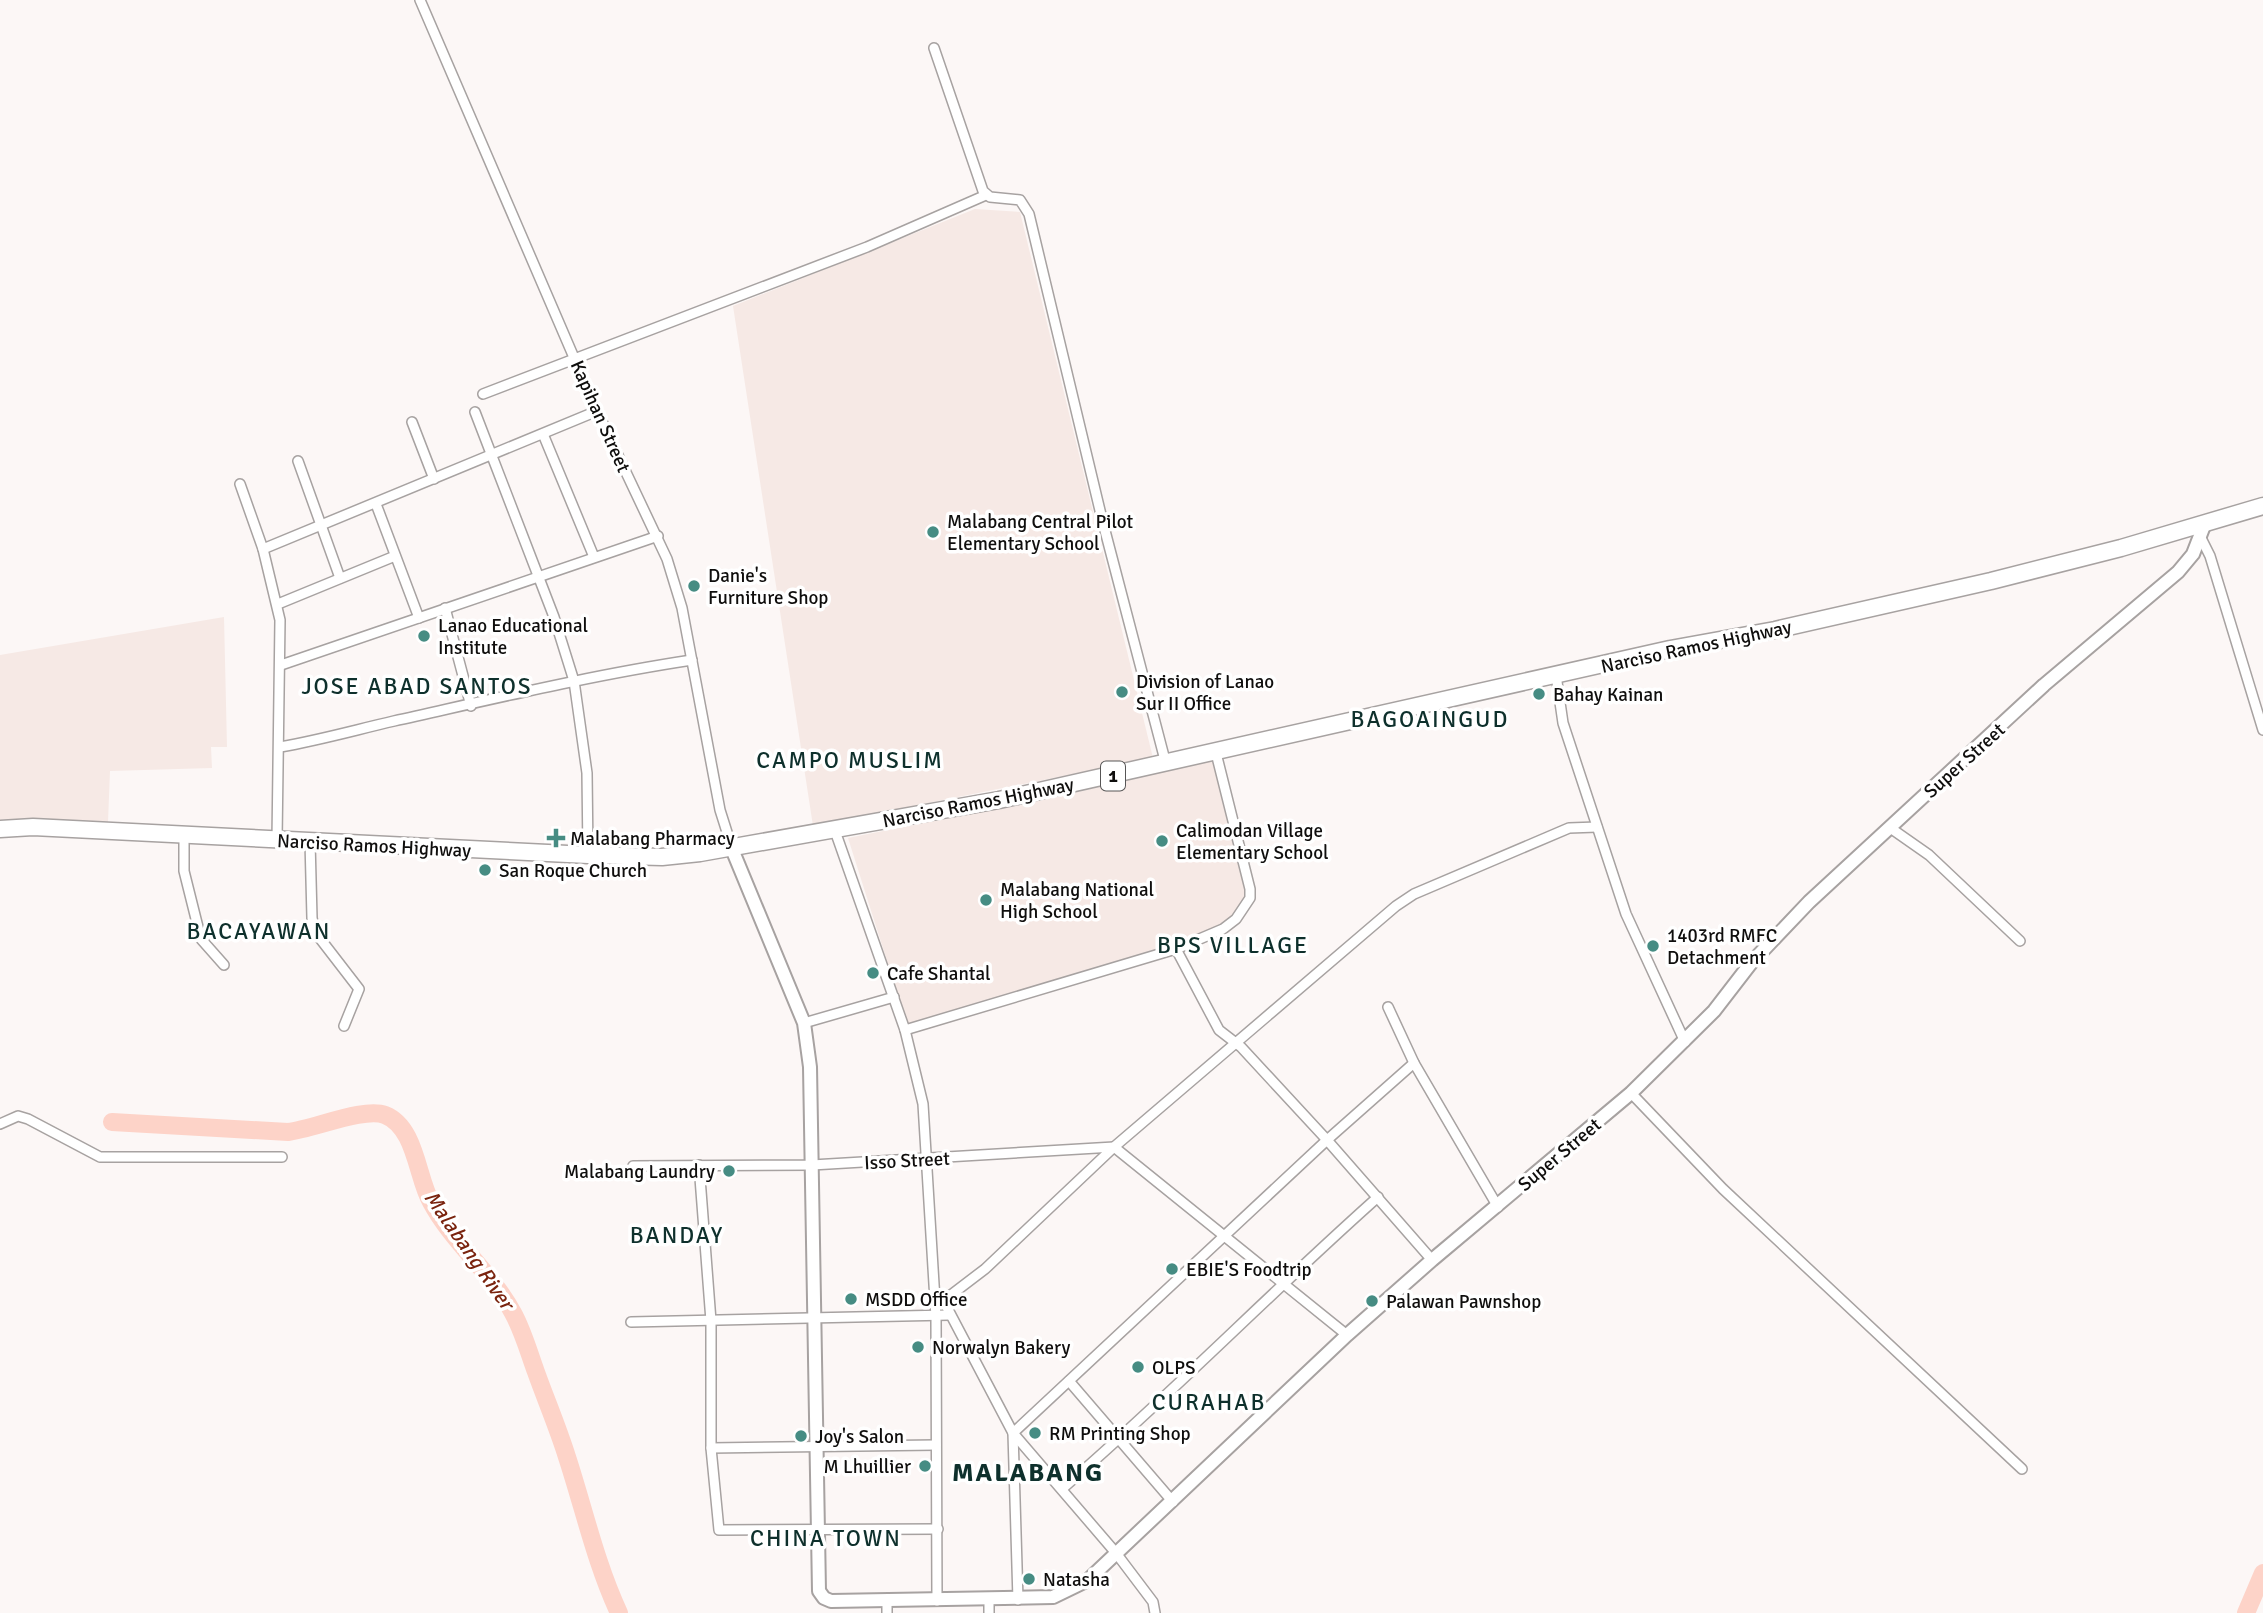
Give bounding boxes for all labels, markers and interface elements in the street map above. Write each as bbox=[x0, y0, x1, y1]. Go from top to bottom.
street label: Kapihan Street bbox=[565, 357, 636, 477]
place label: Malabang Central Pilot Elementary School bbox=[947, 510, 1134, 556]
marker: Malabang Central Pilot Elementary School bbox=[925, 524, 941, 540]
place label: Danie's Furniture Shop bbox=[708, 564, 828, 610]
marker: Danie's Furniture Shop bbox=[686, 578, 702, 594]
place label: Lanao Educational Institute bbox=[438, 614, 588, 660]
street label: Narciso Ramos Highway bbox=[1599, 615, 1794, 679]
marker: Lanao Educational Institute bbox=[416, 628, 432, 644]
place label: Division of Lanao Sur II Office bbox=[1136, 670, 1274, 716]
district label: JOSE ABAD SANTOS bbox=[301, 672, 533, 701]
place label: Bahay Kainan bbox=[1553, 683, 1663, 707]
marker: Division of Lanao Sur II Office bbox=[1114, 684, 1130, 700]
marker: Bahay Kainan bbox=[1531, 686, 1547, 702]
district label: BAGOAINGUD bbox=[1351, 705, 1509, 734]
street label: Super Street bbox=[1919, 718, 2011, 804]
district label: CAMPO MUSLIM bbox=[756, 746, 944, 775]
road number: 1 bbox=[1101, 762, 1125, 790]
street label: Narciso Ramos Highway bbox=[881, 773, 1076, 833]
place label: Calimodan Village Elementary School bbox=[1176, 819, 1329, 865]
place label: Malabang Pharmacy bbox=[570, 827, 735, 851]
street label: Narciso Ramos Highway bbox=[276, 829, 472, 863]
marker: Malabang Pharmacy bbox=[548, 830, 564, 846]
marker: Calimodan Village Elementary School bbox=[1154, 833, 1170, 849]
place label: San Roque Church bbox=[499, 859, 647, 883]
marker: San Roque Church bbox=[477, 862, 493, 878]
place label: Malabang National High School bbox=[1000, 878, 1154, 924]
marker: Malabang National High School bbox=[978, 892, 994, 908]
district label: BACAYAWAN bbox=[187, 917, 331, 946]
place label: 1403rd RMFC Detachment bbox=[1667, 924, 1777, 970]
district label: BPS VILLAGE bbox=[1157, 931, 1309, 960]
marker: 1403rd RMFC Detachment bbox=[1645, 938, 1661, 954]
place label: Cafe Shantal bbox=[887, 962, 991, 986]
marker: Cafe Shantal bbox=[865, 965, 881, 981]
street label: Super Street bbox=[1513, 1113, 1606, 1196]
street label: Isso Street bbox=[864, 1147, 951, 1175]
place label: Malabang Laundry bbox=[564, 1160, 715, 1184]
marker: Malabang Laundry bbox=[721, 1163, 737, 1179]
water label: Malabang River bbox=[419, 1186, 521, 1317]
district label: BANDAY bbox=[630, 1221, 724, 1250]
place label: EBIE'S Foodtrip bbox=[1186, 1258, 1312, 1282]
marker: EBIE'S Foodtrip bbox=[1164, 1261, 1180, 1277]
place label: MSDD Office bbox=[865, 1288, 967, 1312]
place label: Palawan Pawnshop bbox=[1386, 1290, 1541, 1314]
marker: MSDD Office bbox=[843, 1291, 859, 1307]
marker: Palawan Pawnshop bbox=[1364, 1293, 1380, 1309]
place label: Norwalyn Bakery bbox=[932, 1336, 1070, 1360]
marker: Norwalyn Bakery bbox=[910, 1339, 926, 1355]
place label: OLPS bbox=[1152, 1356, 1196, 1380]
marker: OLPS bbox=[1130, 1359, 1146, 1375]
district label: CURAHAB bbox=[1152, 1388, 1266, 1417]
place label: RM Printing Shop bbox=[1049, 1422, 1191, 1446]
place label: Joy's Salon bbox=[815, 1425, 904, 1449]
marker: RM Printing Shop bbox=[1027, 1425, 1043, 1441]
marker: Joy's Salon bbox=[793, 1428, 809, 1444]
place label: M Lhuillier bbox=[823, 1455, 911, 1479]
district label: MALABANG bbox=[952, 1457, 1104, 1489]
marker: M Lhuillier bbox=[917, 1458, 933, 1474]
district label: CHINA TOWN bbox=[750, 1524, 902, 1553]
place label: Natasha bbox=[1043, 1568, 1110, 1592]
marker: Natasha bbox=[1021, 1571, 1037, 1587]

